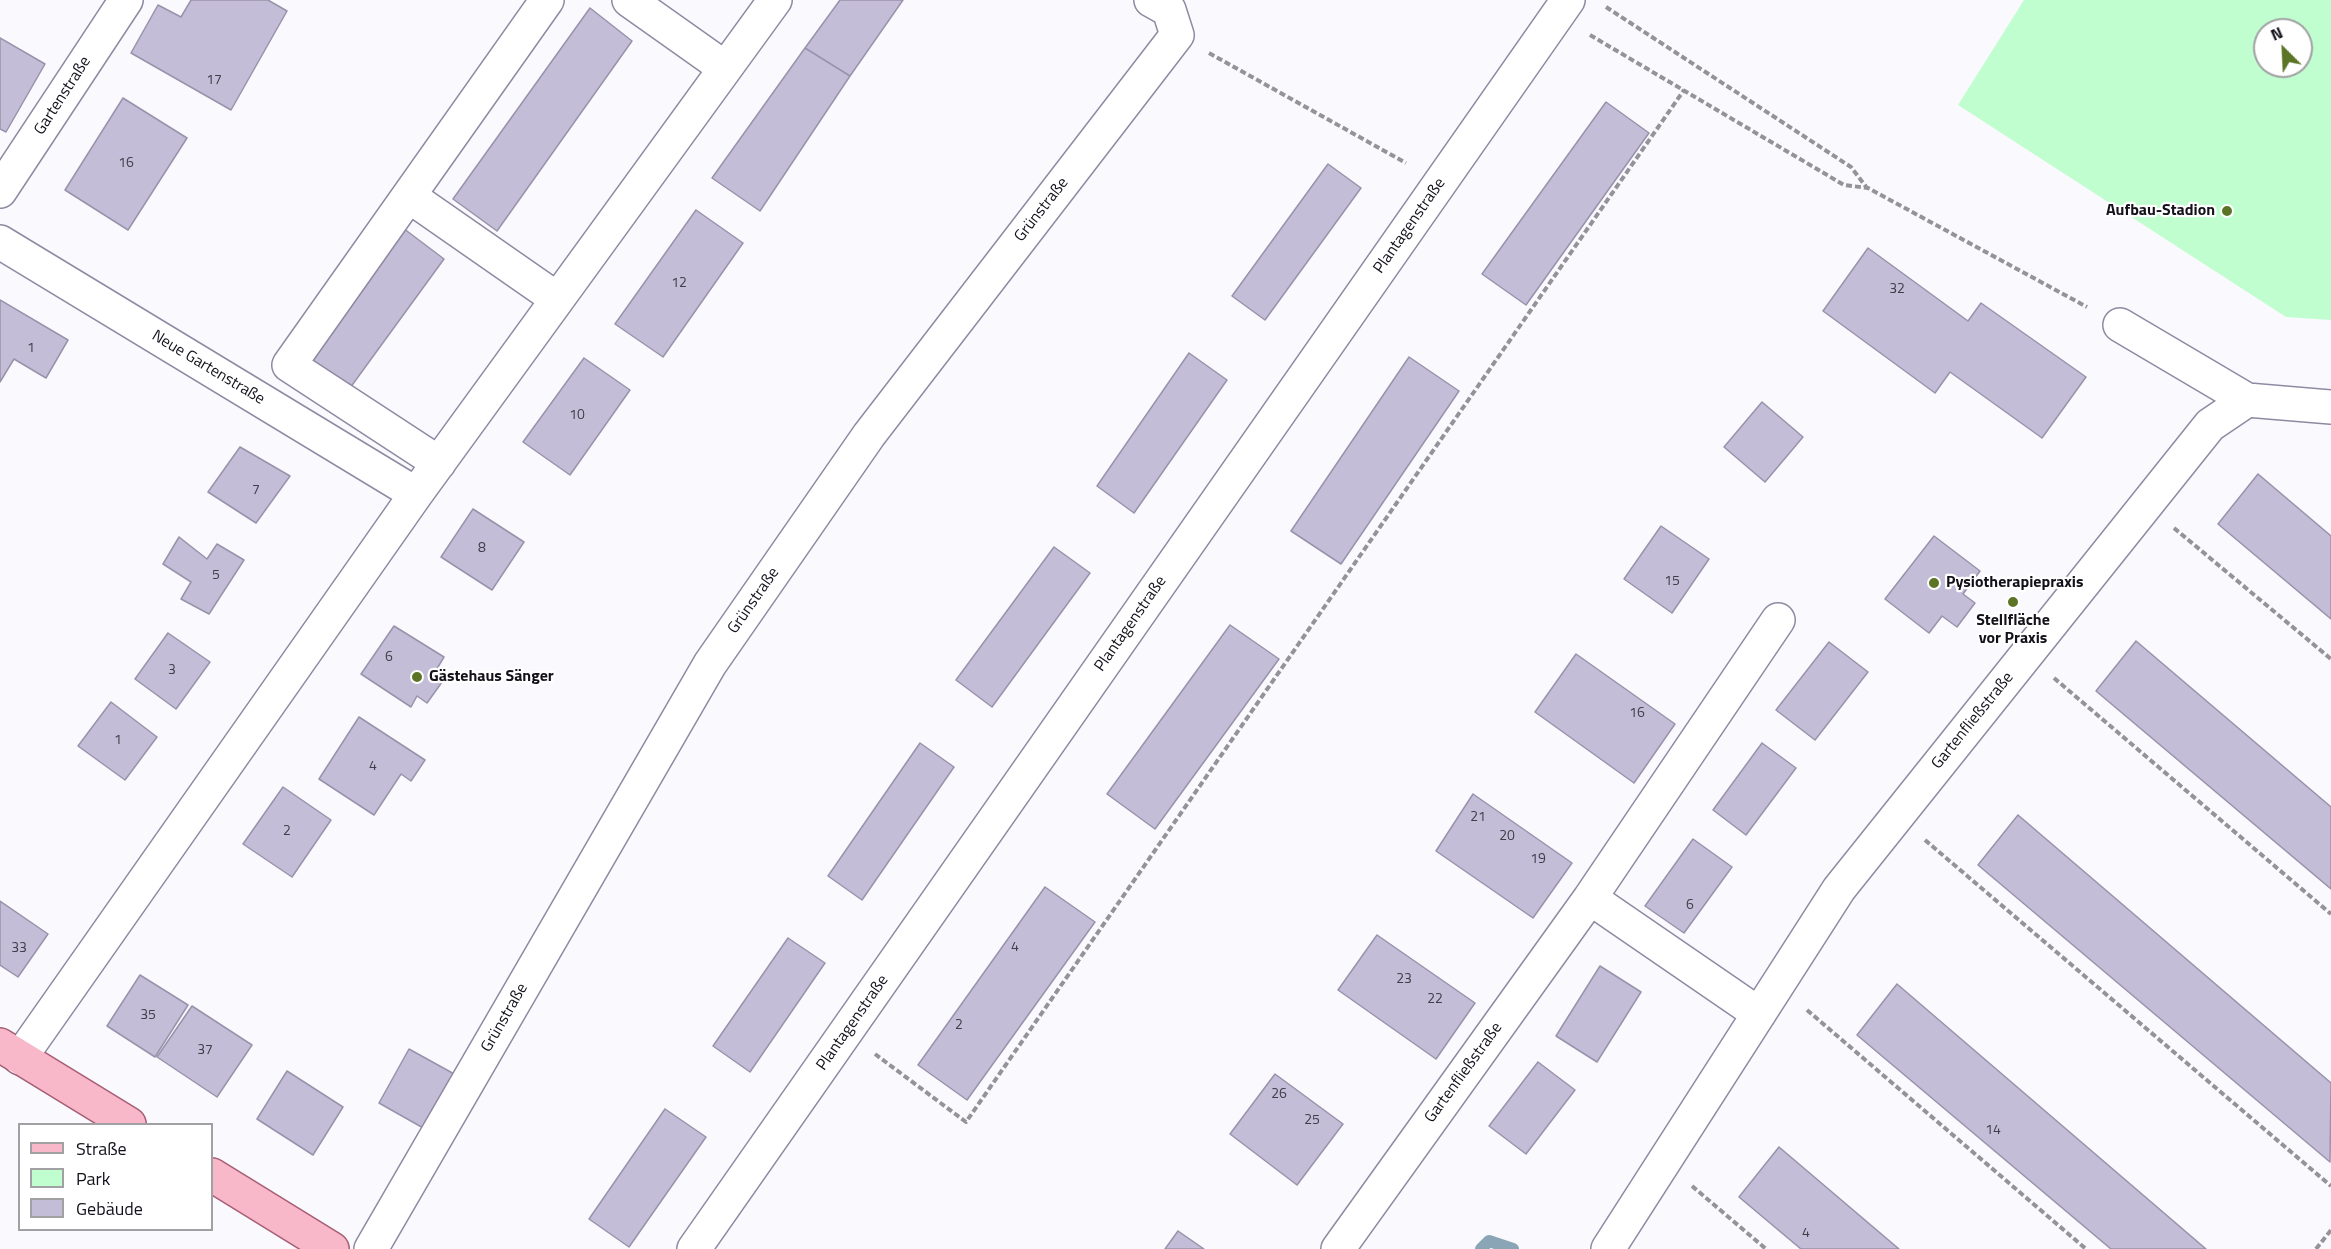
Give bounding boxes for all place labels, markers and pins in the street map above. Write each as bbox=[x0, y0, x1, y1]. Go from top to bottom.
place label: Aufbau-Stadion bbox=[2106, 201, 2215, 221]
marker: Aufbau-Stadion bbox=[2220, 204, 2234, 218]
place label: Pysiotherapiepraxis bbox=[1946, 573, 2084, 593]
marker: Pysiotherapiepraxis bbox=[1927, 576, 1941, 590]
marker: Stellfläche vor Praxis bbox=[2006, 595, 2020, 609]
place label: Stellfläche vor Praxis bbox=[1976, 611, 2050, 649]
place label: Gästehaus Sänger bbox=[429, 667, 554, 687]
marker: Gästehaus Sänger bbox=[410, 670, 424, 684]

